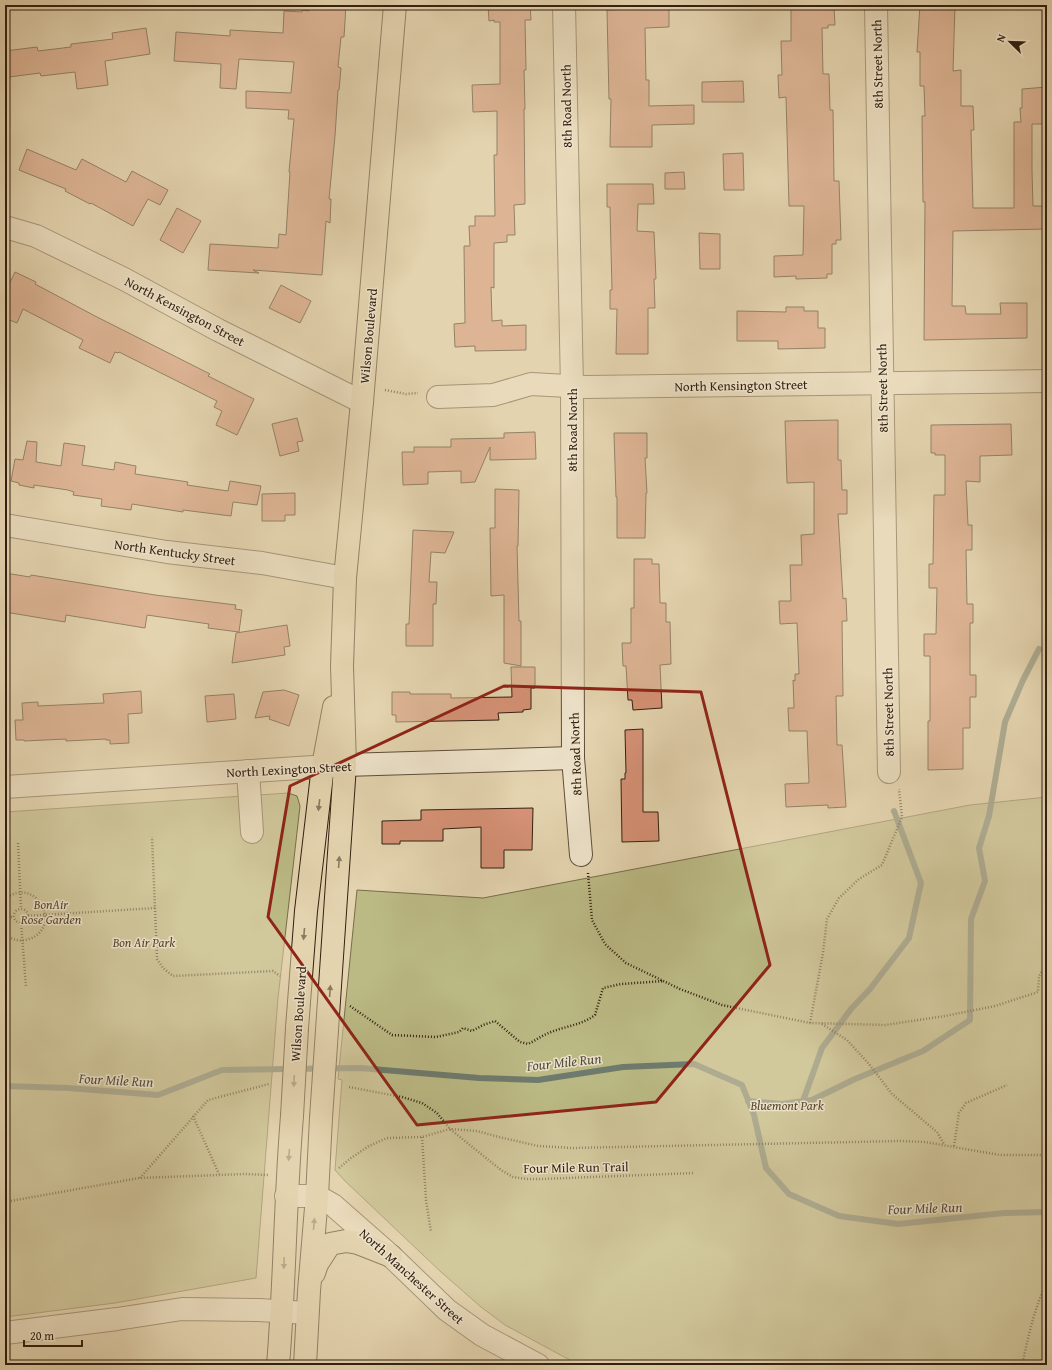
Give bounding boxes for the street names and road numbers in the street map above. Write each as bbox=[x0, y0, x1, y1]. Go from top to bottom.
street label: 8th Street North bbox=[867, 19, 888, 109]
street label: 8th Road North bbox=[556, 63, 577, 148]
street label: North Kensington Street bbox=[122, 272, 248, 351]
street label: Wilson Boulevard bbox=[355, 288, 382, 385]
street label: 8th Street North bbox=[872, 343, 893, 433]
street label: North Kensington Street bbox=[674, 375, 808, 396]
street label: 8th Road North bbox=[563, 388, 582, 472]
street label: North Kentucky Street bbox=[113, 535, 237, 570]
street label: 8th Street North bbox=[878, 667, 899, 757]
street label: 8th Road North bbox=[565, 711, 586, 796]
street label: North Lexington Street bbox=[226, 757, 353, 782]
street label: Wilson Boulevard bbox=[286, 966, 311, 1062]
street label: Four Mile Run Trail bbox=[523, 1157, 629, 1178]
street label: North Manchester Street bbox=[355, 1224, 469, 1329]

